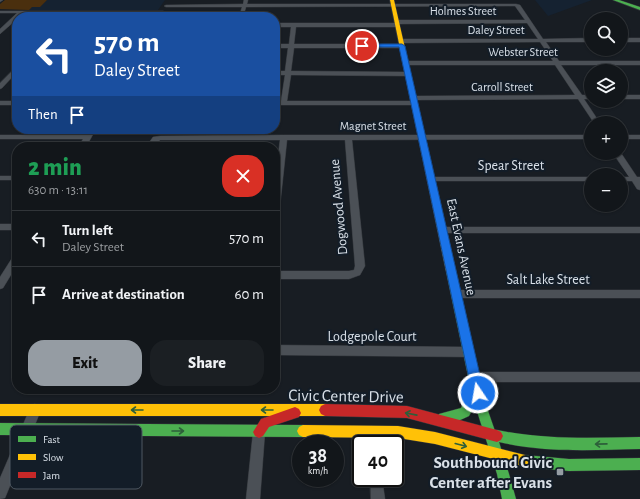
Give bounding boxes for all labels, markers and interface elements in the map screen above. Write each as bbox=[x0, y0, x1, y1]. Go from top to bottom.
street label: Holmes Street bbox=[430, 5, 496, 17]
map controls bbox=[584, 12, 628, 212]
button: search bbox=[584, 12, 628, 56]
street label: Daley Street bbox=[467, 24, 525, 37]
icon: left bbox=[28, 28, 80, 80]
text: 570 m bbox=[94, 29, 160, 57]
pin bbox=[345, 29, 379, 63]
icon: arrive bbox=[351, 35, 373, 57]
street label: Webster Street bbox=[488, 46, 558, 58]
text: Daley Street bbox=[94, 62, 180, 80]
button: layers bbox=[584, 64, 628, 108]
street label: Carroll Street bbox=[471, 81, 533, 93]
icon: arrive bbox=[66, 104, 88, 126]
text: Then bbox=[28, 107, 58, 122]
button: + bbox=[584, 116, 628, 160]
street label: Magnet Street bbox=[340, 120, 406, 132]
button: close bbox=[222, 155, 264, 197]
text: 2 min bbox=[28, 156, 82, 180]
street label: Dogwood Avenue bbox=[328, 159, 350, 255]
street label: Spear Street bbox=[478, 159, 545, 173]
button: − bbox=[584, 168, 628, 212]
text: 630 m · 13:11 bbox=[28, 184, 88, 197]
street label: East Evans Avenue bbox=[444, 197, 478, 297]
text: Turn left bbox=[62, 223, 113, 238]
icon: left bbox=[28, 228, 50, 250]
text: 570 m bbox=[229, 231, 264, 246]
text: Daley Street bbox=[62, 241, 124, 254]
street label: Salt Lake Street bbox=[506, 273, 590, 287]
icon: arrive bbox=[28, 284, 50, 306]
text: Arrive at destination bbox=[62, 287, 185, 302]
text: 60 m bbox=[235, 287, 264, 302]
street label: Lodgepole Court bbox=[327, 330, 417, 344]
button: Exit bbox=[28, 340, 142, 386]
button: Share bbox=[150, 340, 264, 386]
position arrow bbox=[457, 372, 499, 414]
street label: Civic Center Drive bbox=[288, 386, 404, 406]
one-way arrow bbox=[131, 406, 144, 414]
one-way arrow bbox=[261, 406, 274, 414]
one-way arrow bbox=[405, 409, 418, 417]
legend bbox=[10, 425, 142, 489]
one-way arrow bbox=[171, 427, 184, 435]
text: Fast bbox=[43, 434, 61, 445]
speed limit sign: 40 bbox=[352, 435, 404, 487]
one-way arrow bbox=[595, 440, 608, 448]
one-way arrow bbox=[454, 441, 467, 449]
text: 38 bbox=[309, 446, 327, 466]
text: Slow bbox=[43, 452, 64, 463]
place label: Southbound Civic Center after Evans bbox=[429, 454, 552, 491]
text: km/h bbox=[308, 466, 328, 476]
marker: Southbound Civic Center after Evans bbox=[555, 467, 565, 477]
text: Jam bbox=[43, 470, 60, 481]

